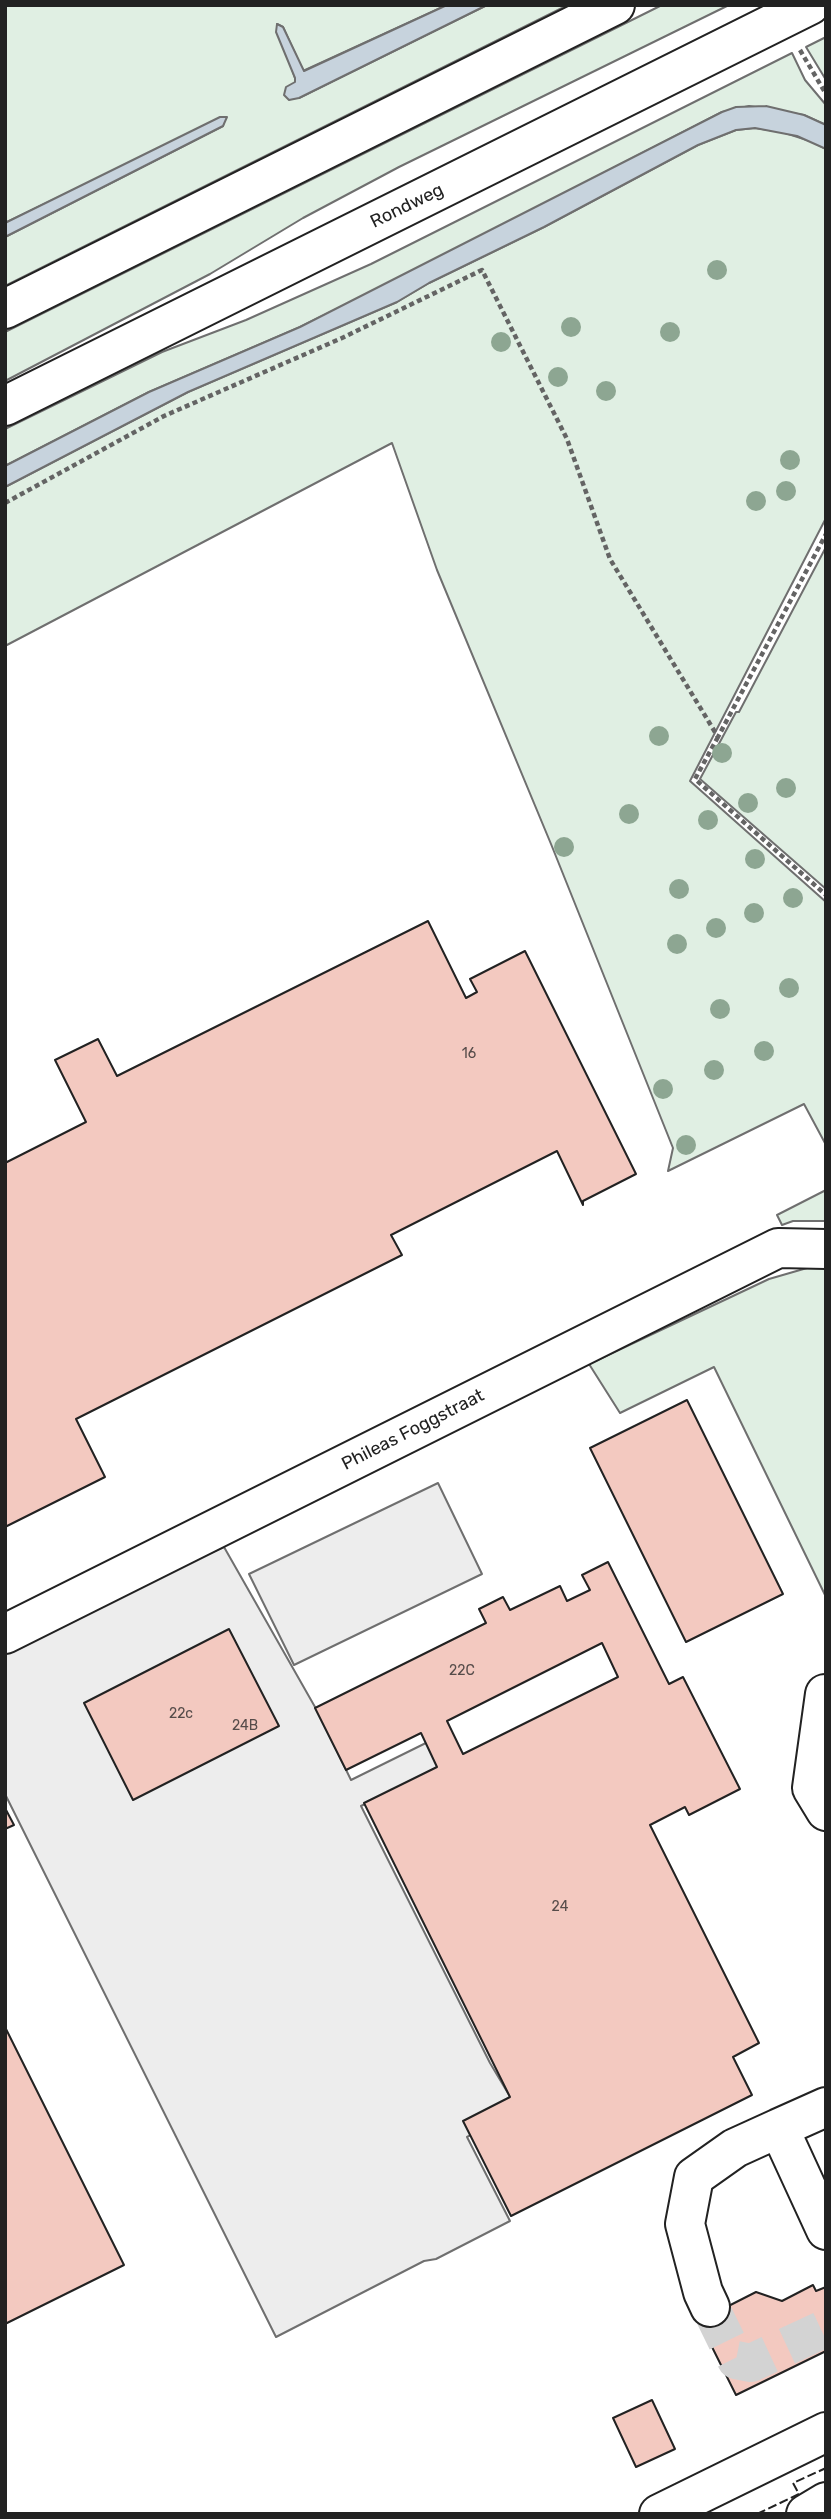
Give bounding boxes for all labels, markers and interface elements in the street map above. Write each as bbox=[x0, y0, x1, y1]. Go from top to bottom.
street label: Rondweg bbox=[367, 179, 447, 233]
house number: 16 bbox=[462, 1046, 476, 1062]
street label: Phileas Foggstraat bbox=[338, 1385, 488, 1475]
house number: 22C bbox=[449, 1663, 475, 1679]
house number: 22c bbox=[169, 1706, 193, 1722]
house number: 24B bbox=[232, 1718, 258, 1734]
house number: 24 bbox=[552, 1899, 568, 1915]

